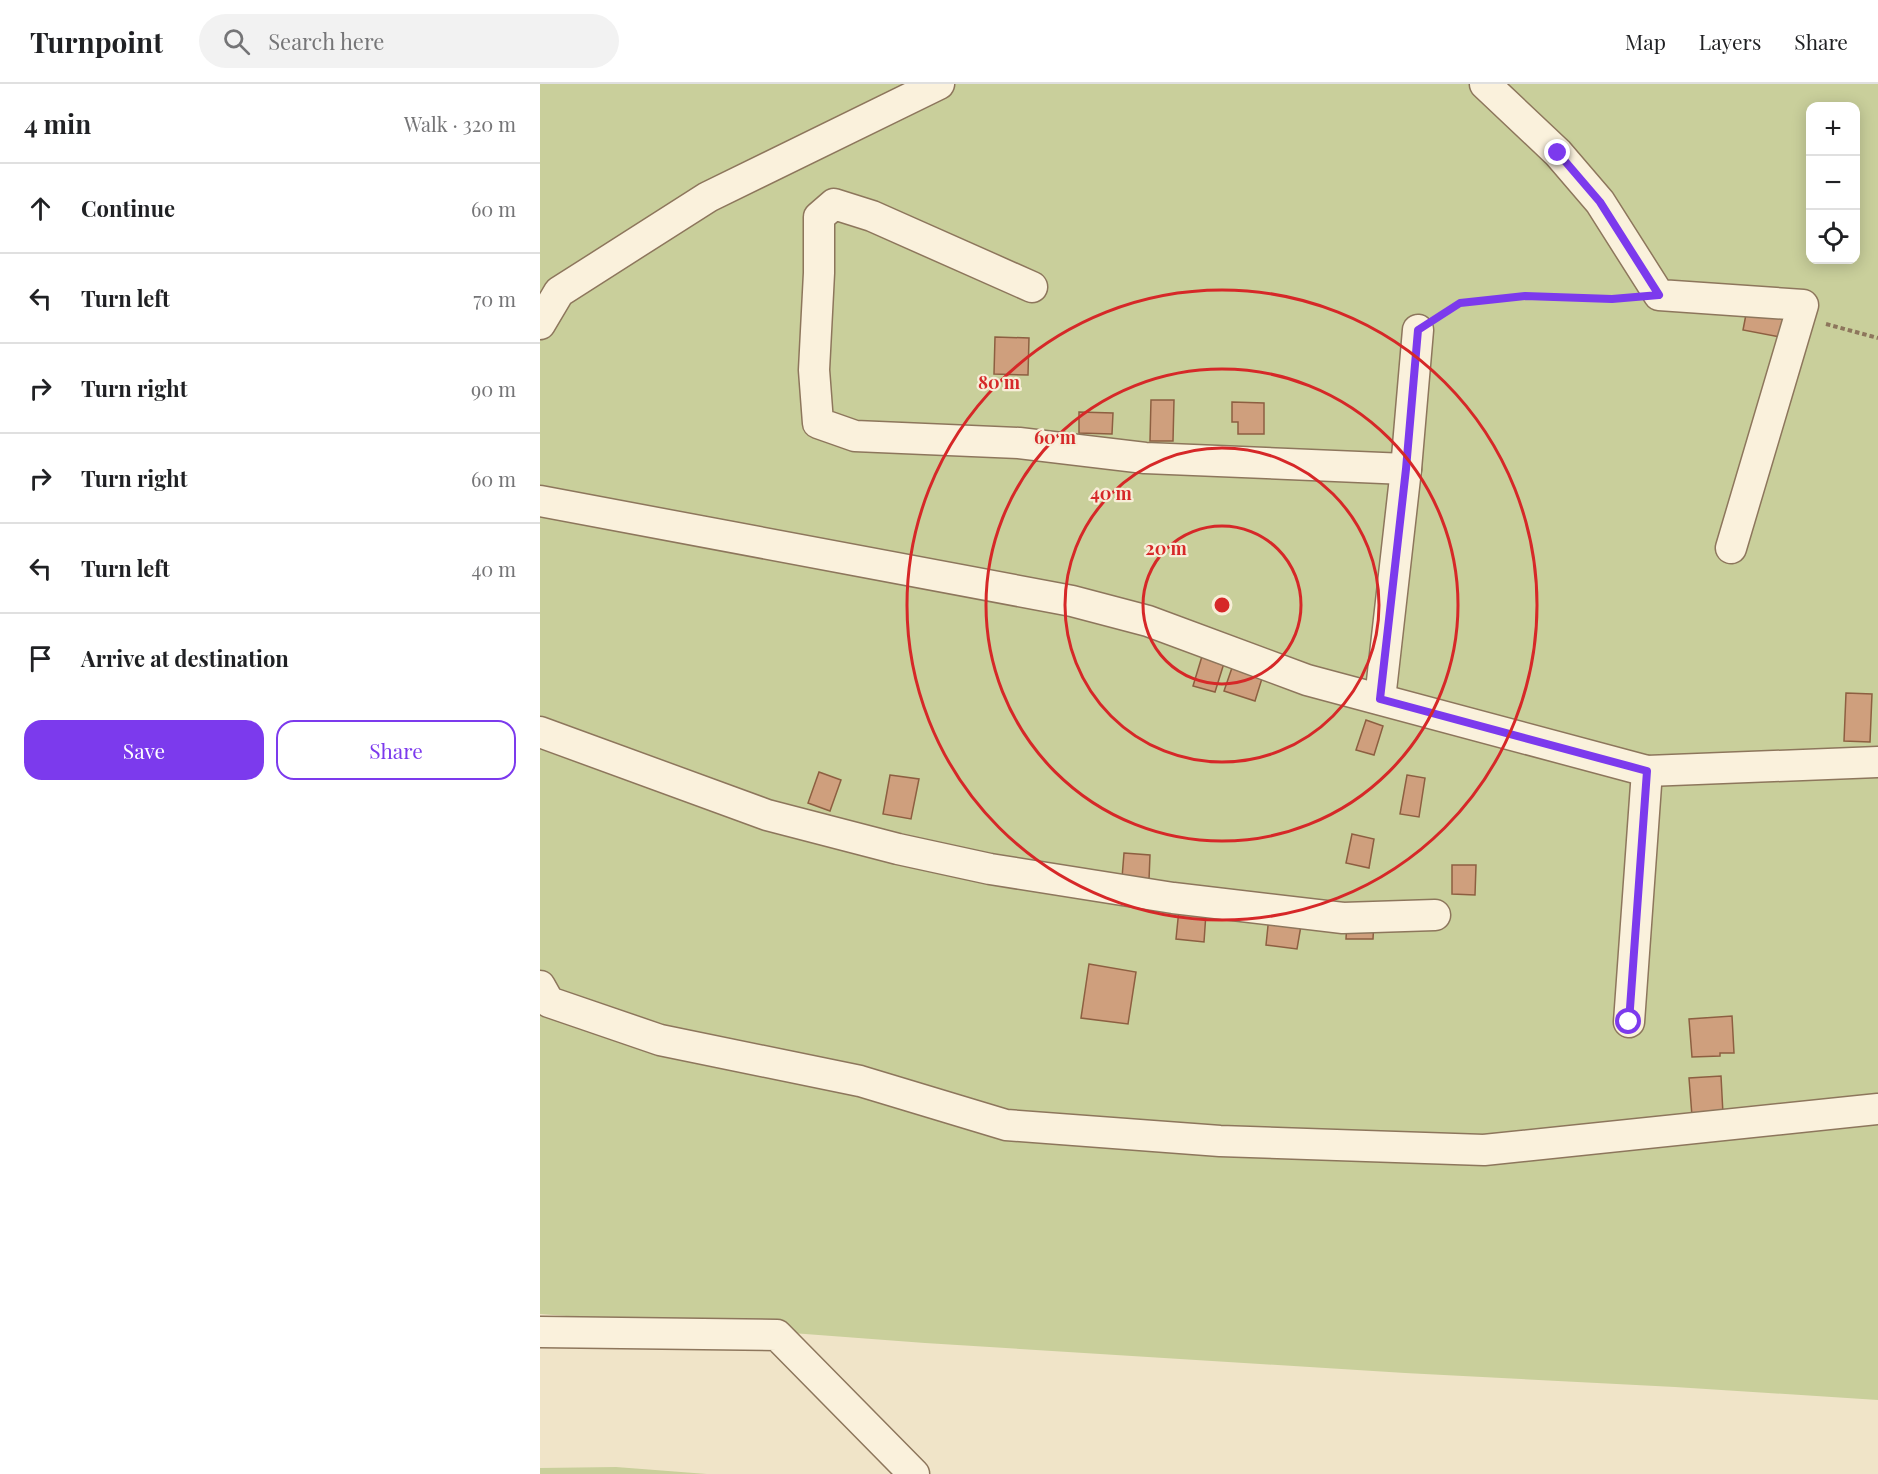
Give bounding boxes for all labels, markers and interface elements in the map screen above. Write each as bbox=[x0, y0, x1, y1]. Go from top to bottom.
search box bbox=[199, 14, 619, 68]
text: Turnpoint bbox=[30, 23, 163, 60]
icon: search bbox=[220, 25, 253, 58]
text: Search here bbox=[268, 26, 384, 56]
text: Map bbox=[1625, 27, 1666, 55]
text: Layers bbox=[1699, 27, 1761, 55]
text: Share bbox=[1794, 27, 1848, 55]
map controls bbox=[1806, 102, 1860, 264]
button: + bbox=[1806, 102, 1860, 156]
text: 4 min bbox=[24, 106, 91, 141]
text: Walk · 320 m bbox=[404, 110, 516, 137]
route end bbox=[1544, 139, 1570, 165]
button: − bbox=[1806, 156, 1860, 210]
icon: ahead bbox=[24, 192, 57, 225]
text: Continue bbox=[81, 193, 175, 223]
text: 60 m bbox=[471, 195, 516, 222]
button: locate bbox=[1806, 210, 1860, 264]
icon: left bbox=[24, 282, 57, 315]
text: Turn left bbox=[81, 283, 170, 313]
text: 70 m bbox=[473, 285, 516, 312]
text: 80 m bbox=[978, 370, 1021, 394]
icon: right bbox=[24, 372, 57, 405]
text: Turn right bbox=[81, 373, 187, 403]
text: 90 m bbox=[471, 375, 516, 402]
text: 60 m bbox=[1034, 425, 1077, 449]
icon: right bbox=[24, 462, 57, 495]
text: Turn right bbox=[81, 463, 187, 493]
text: 60 m bbox=[471, 465, 516, 492]
text: 40 m bbox=[1090, 481, 1133, 505]
text: 20 m bbox=[1145, 536, 1187, 560]
icon: left bbox=[24, 552, 57, 585]
text: Turn left bbox=[81, 553, 170, 583]
text: 40 m bbox=[471, 555, 516, 582]
centre of rings bbox=[1212, 595, 1232, 615]
icon: arrive bbox=[24, 642, 57, 675]
text: Arrive at destination bbox=[81, 643, 289, 673]
button: Save bbox=[24, 720, 264, 780]
button: Share bbox=[276, 720, 516, 780]
route start bbox=[1615, 1008, 1641, 1034]

